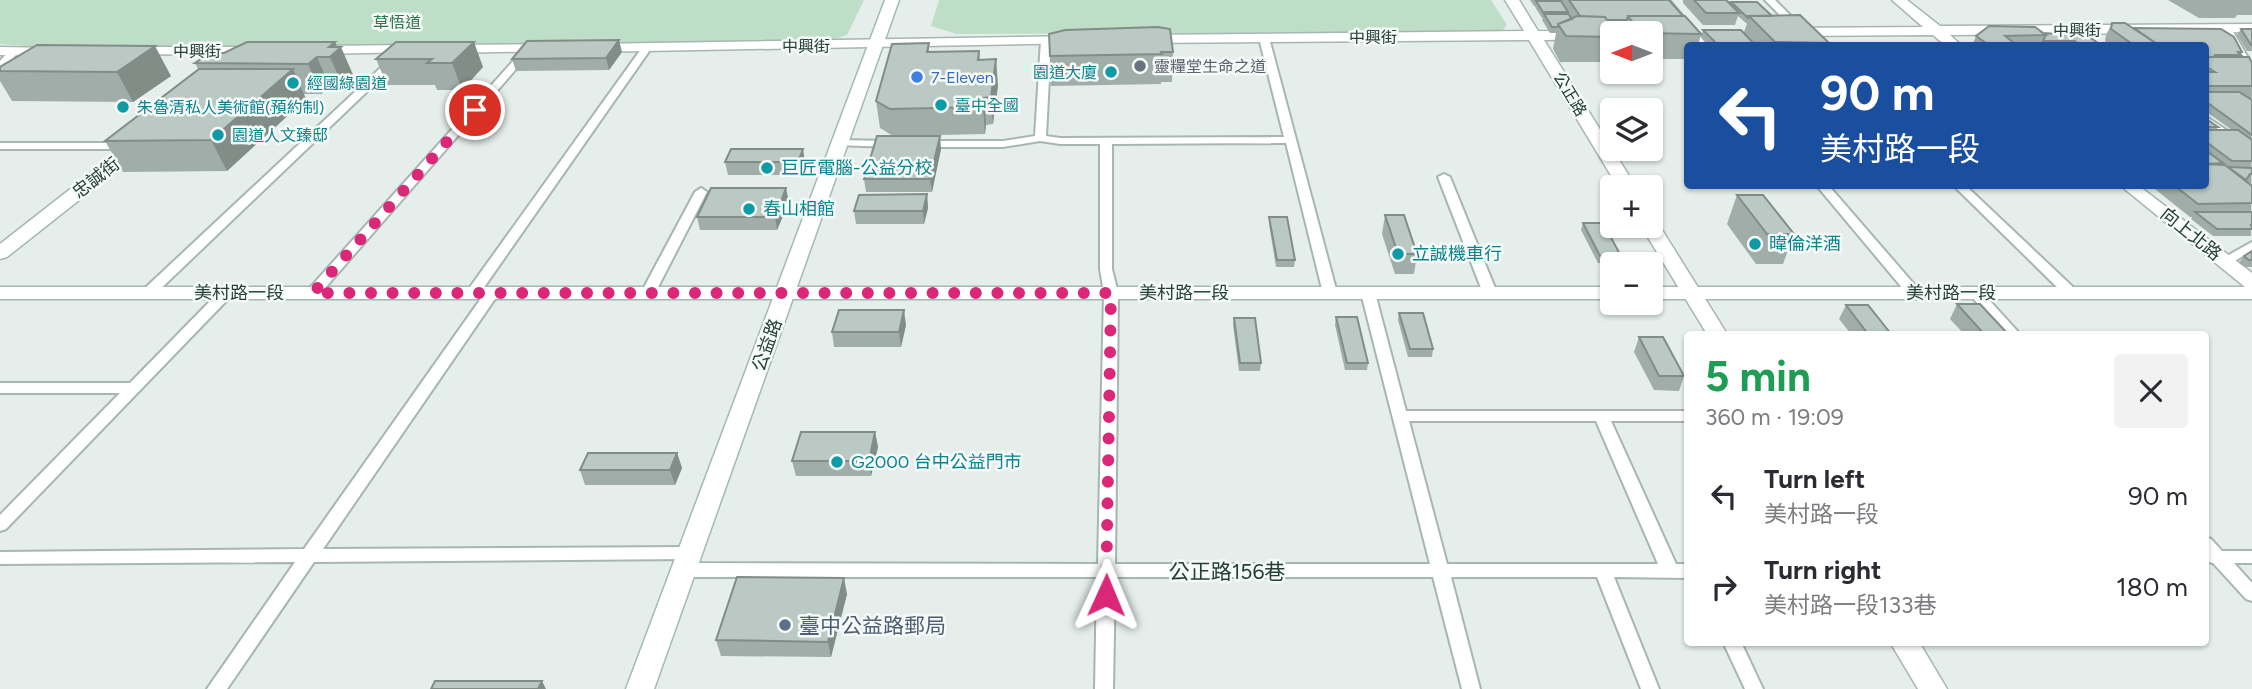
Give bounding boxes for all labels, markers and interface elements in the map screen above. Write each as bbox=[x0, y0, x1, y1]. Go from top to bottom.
park label: 草悟道 bbox=[373, 13, 421, 32]
north arrow bbox=[1600, 21, 1662, 84]
map controls bbox=[1600, 21, 1663, 315]
street label: 中興街 bbox=[2053, 21, 2101, 40]
street label: 中興街 bbox=[1349, 28, 1397, 47]
street label: 中興街 bbox=[782, 37, 830, 56]
street label: 中興街 bbox=[173, 42, 221, 61]
place label: 靈糧堂生命之道 bbox=[1154, 57, 1266, 76]
marker: 靈糧堂生命之道 bbox=[1132, 58, 1148, 74]
place label: 園道大廈 bbox=[1033, 63, 1097, 82]
text: 90 m bbox=[1820, 63, 1935, 122]
marker: 園道大廈 bbox=[1103, 64, 1119, 80]
place label: 7-Eleven bbox=[931, 68, 994, 87]
marker: 7-Eleven bbox=[909, 69, 925, 85]
street label: 公正路 bbox=[1549, 69, 1591, 119]
icon: left bbox=[1705, 70, 1796, 161]
place label: 經國綠園道 bbox=[307, 74, 387, 93]
marker: 經國綠園道 bbox=[285, 75, 301, 91]
pin bbox=[445, 80, 505, 140]
icon: arrive bbox=[456, 91, 494, 129]
place label: 臺中全國 bbox=[955, 96, 1019, 115]
marker: 臺中全國 bbox=[933, 97, 949, 113]
place label: 朱魯清私人美術館(預約制) bbox=[137, 98, 324, 117]
button: layers bbox=[1600, 98, 1663, 161]
marker: 朱魯清私人美術館(預約制) bbox=[115, 99, 131, 115]
place label: 園道人文臻邸 bbox=[232, 126, 328, 145]
marker: 園道人文臻邸 bbox=[210, 127, 226, 143]
text: 美村路一段 bbox=[1820, 130, 1980, 168]
street label: 忠誠街 bbox=[68, 153, 124, 203]
place label: 巨匠電腦-公益分校 bbox=[781, 157, 933, 179]
marker: 巨匠電腦-公益分校 bbox=[759, 160, 775, 176]
button: + bbox=[1600, 175, 1663, 238]
place label: 春山相館 bbox=[763, 198, 835, 220]
marker: 春山相館 bbox=[741, 201, 757, 217]
street label: 向上北路 bbox=[2156, 203, 2226, 265]
place label: 暐倫洋酒 bbox=[1769, 233, 1841, 255]
marker: 暐倫洋酒 bbox=[1747, 236, 1763, 252]
place label: 立誠機車行 bbox=[1412, 243, 1502, 265]
marker: 立誠機車行 bbox=[1390, 246, 1406, 262]
button: − bbox=[1600, 252, 1663, 315]
street label: 美村路一段 bbox=[194, 282, 284, 304]
street label: 美村路一段 bbox=[1139, 282, 1229, 304]
street label: 美村路一段 bbox=[1906, 282, 1996, 304]
street label: 公益路 bbox=[747, 316, 787, 374]
text: 5 min bbox=[1705, 351, 1811, 402]
button: close bbox=[2114, 354, 2188, 428]
text: 360 m · 19:09 bbox=[1705, 403, 1844, 431]
place label: G2000 台中公益門市 bbox=[851, 451, 1022, 473]
marker: G2000 台中公益門市 bbox=[829, 454, 845, 470]
text: Turn left bbox=[1764, 463, 1865, 495]
icon: left bbox=[1705, 477, 1743, 515]
text: 90 m bbox=[2128, 480, 2188, 512]
text: 美村路一段 bbox=[1764, 500, 1879, 528]
text: Turn right bbox=[1764, 554, 1881, 586]
position arrow bbox=[1069, 558, 1143, 632]
street label: 公正路156巷 bbox=[1169, 559, 1285, 584]
icon: right bbox=[1705, 568, 1743, 606]
text: 180 m bbox=[2116, 571, 2188, 603]
text: 美村路一段133巷 bbox=[1764, 591, 1937, 619]
place label: 臺中公益路郵局 bbox=[799, 613, 946, 638]
marker: 臺中公益路郵局 bbox=[777, 617, 793, 633]

